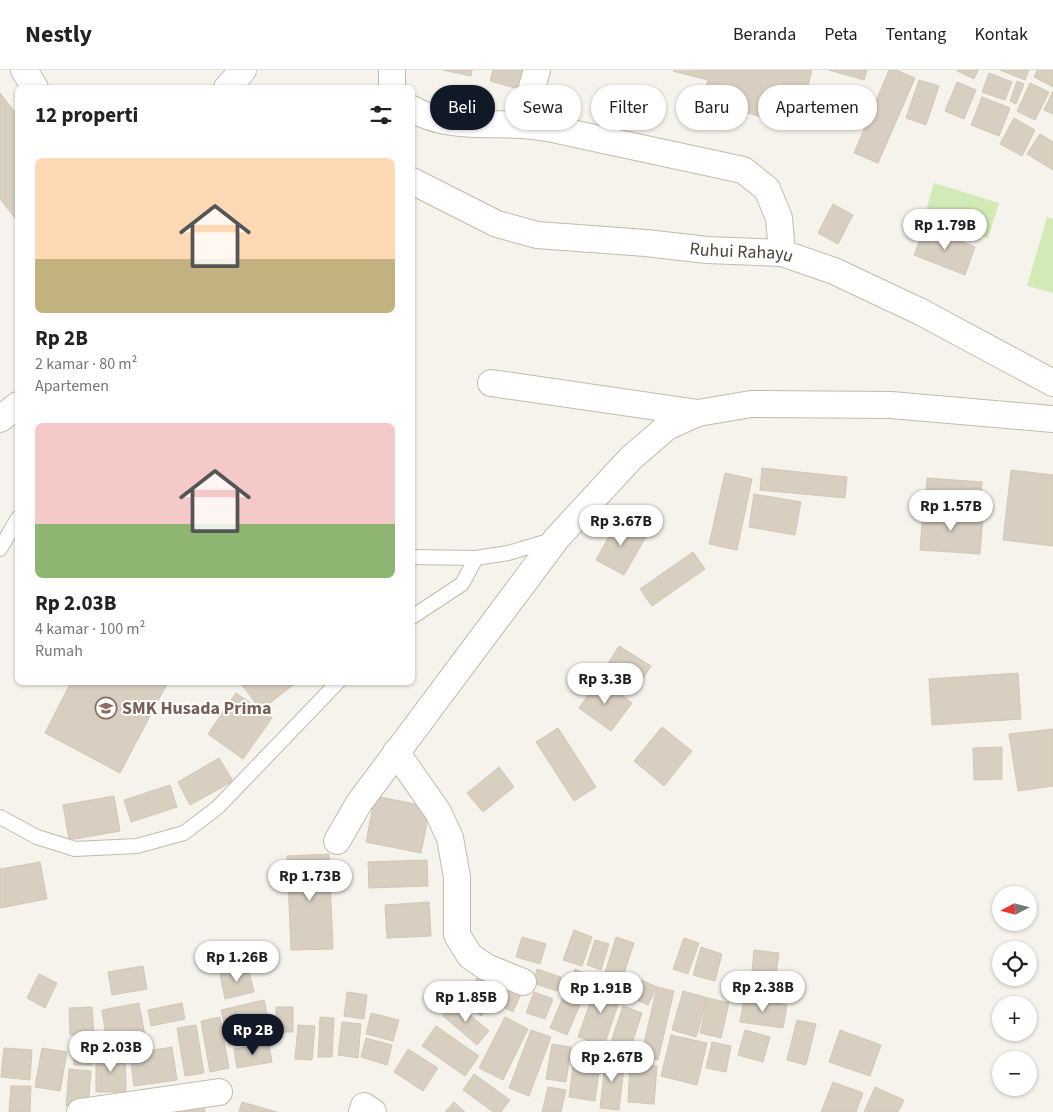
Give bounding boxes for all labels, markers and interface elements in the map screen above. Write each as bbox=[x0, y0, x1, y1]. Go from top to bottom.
text: Nestly bbox=[25, 17, 92, 52]
text: Beranda bbox=[733, 22, 796, 47]
text: Peta bbox=[824, 22, 857, 47]
text: Tentang bbox=[885, 22, 946, 47]
text: Kontak bbox=[974, 22, 1028, 47]
chip: Beli bbox=[430, 85, 495, 130]
chip: Sewa bbox=[505, 85, 581, 130]
chip: Filter bbox=[591, 85, 666, 130]
chip: Baru bbox=[676, 85, 748, 130]
chip: Apartemen bbox=[758, 85, 877, 130]
text: 12 properti bbox=[35, 100, 138, 130]
icon: filters bbox=[367, 101, 395, 129]
icon: home bbox=[170, 191, 260, 281]
pin: Rp 1.79B bbox=[893, 208, 997, 251]
text: Rp 1.79B bbox=[914, 214, 976, 236]
street label: Ruhui Rahayu bbox=[688, 236, 797, 269]
text: Rp 2B bbox=[35, 323, 88, 353]
text: 2 kamar · 80 m² bbox=[35, 353, 137, 375]
text: Apartemen bbox=[35, 375, 109, 397]
icon: home bbox=[170, 456, 260, 546]
pin: Rp 1.57B bbox=[899, 490, 1003, 532]
text: Rp 1.57B bbox=[920, 495, 982, 517]
pin: Rp 3.67B bbox=[569, 504, 673, 547]
text: Rp 3.67B bbox=[590, 510, 652, 532]
text: Rp 2.03B bbox=[35, 588, 116, 618]
text: 4 kamar · 100 m² bbox=[35, 618, 145, 640]
text: Rumah bbox=[35, 640, 83, 662]
pin: Rp 3.3B bbox=[559, 662, 651, 705]
text: Rp 3.3B bbox=[578, 668, 632, 690]
school or university icon: SMK Husada Prima bbox=[94, 696, 118, 720]
place label: SMK Husada Prima bbox=[122, 696, 271, 721]
pin: Rp 1.73B bbox=[258, 860, 362, 902]
text: Rp 1.73B bbox=[279, 865, 341, 887]
north arrow bbox=[992, 886, 1038, 931]
map controls bbox=[992, 886, 1037, 1096]
pin: Rp 1.26B bbox=[185, 940, 289, 983]
button: locate bbox=[992, 941, 1037, 986]
text: Rp 1.26B bbox=[206, 946, 268, 968]
pin: Rp 2.38B bbox=[711, 970, 815, 1013]
pin: Rp 1.91B bbox=[549, 972, 653, 1014]
text: Rp 2.38B bbox=[732, 976, 794, 998]
text: Rp 1.91B bbox=[570, 977, 632, 999]
pin: Rp 1.85B bbox=[414, 980, 518, 1023]
text: Rp 1.85B bbox=[435, 986, 497, 1008]
button: + bbox=[992, 996, 1037, 1041]
pin: Rp 2B bbox=[218, 1014, 288, 1056]
text: Rp 2B bbox=[233, 1019, 273, 1041]
pin: Rp 2.03B bbox=[59, 1030, 163, 1073]
text: Rp 2.03B bbox=[80, 1036, 142, 1058]
pin: Rp 2.67B bbox=[560, 1040, 664, 1083]
text: Rp 2.67B bbox=[581, 1046, 643, 1068]
button: − bbox=[992, 1051, 1037, 1096]

